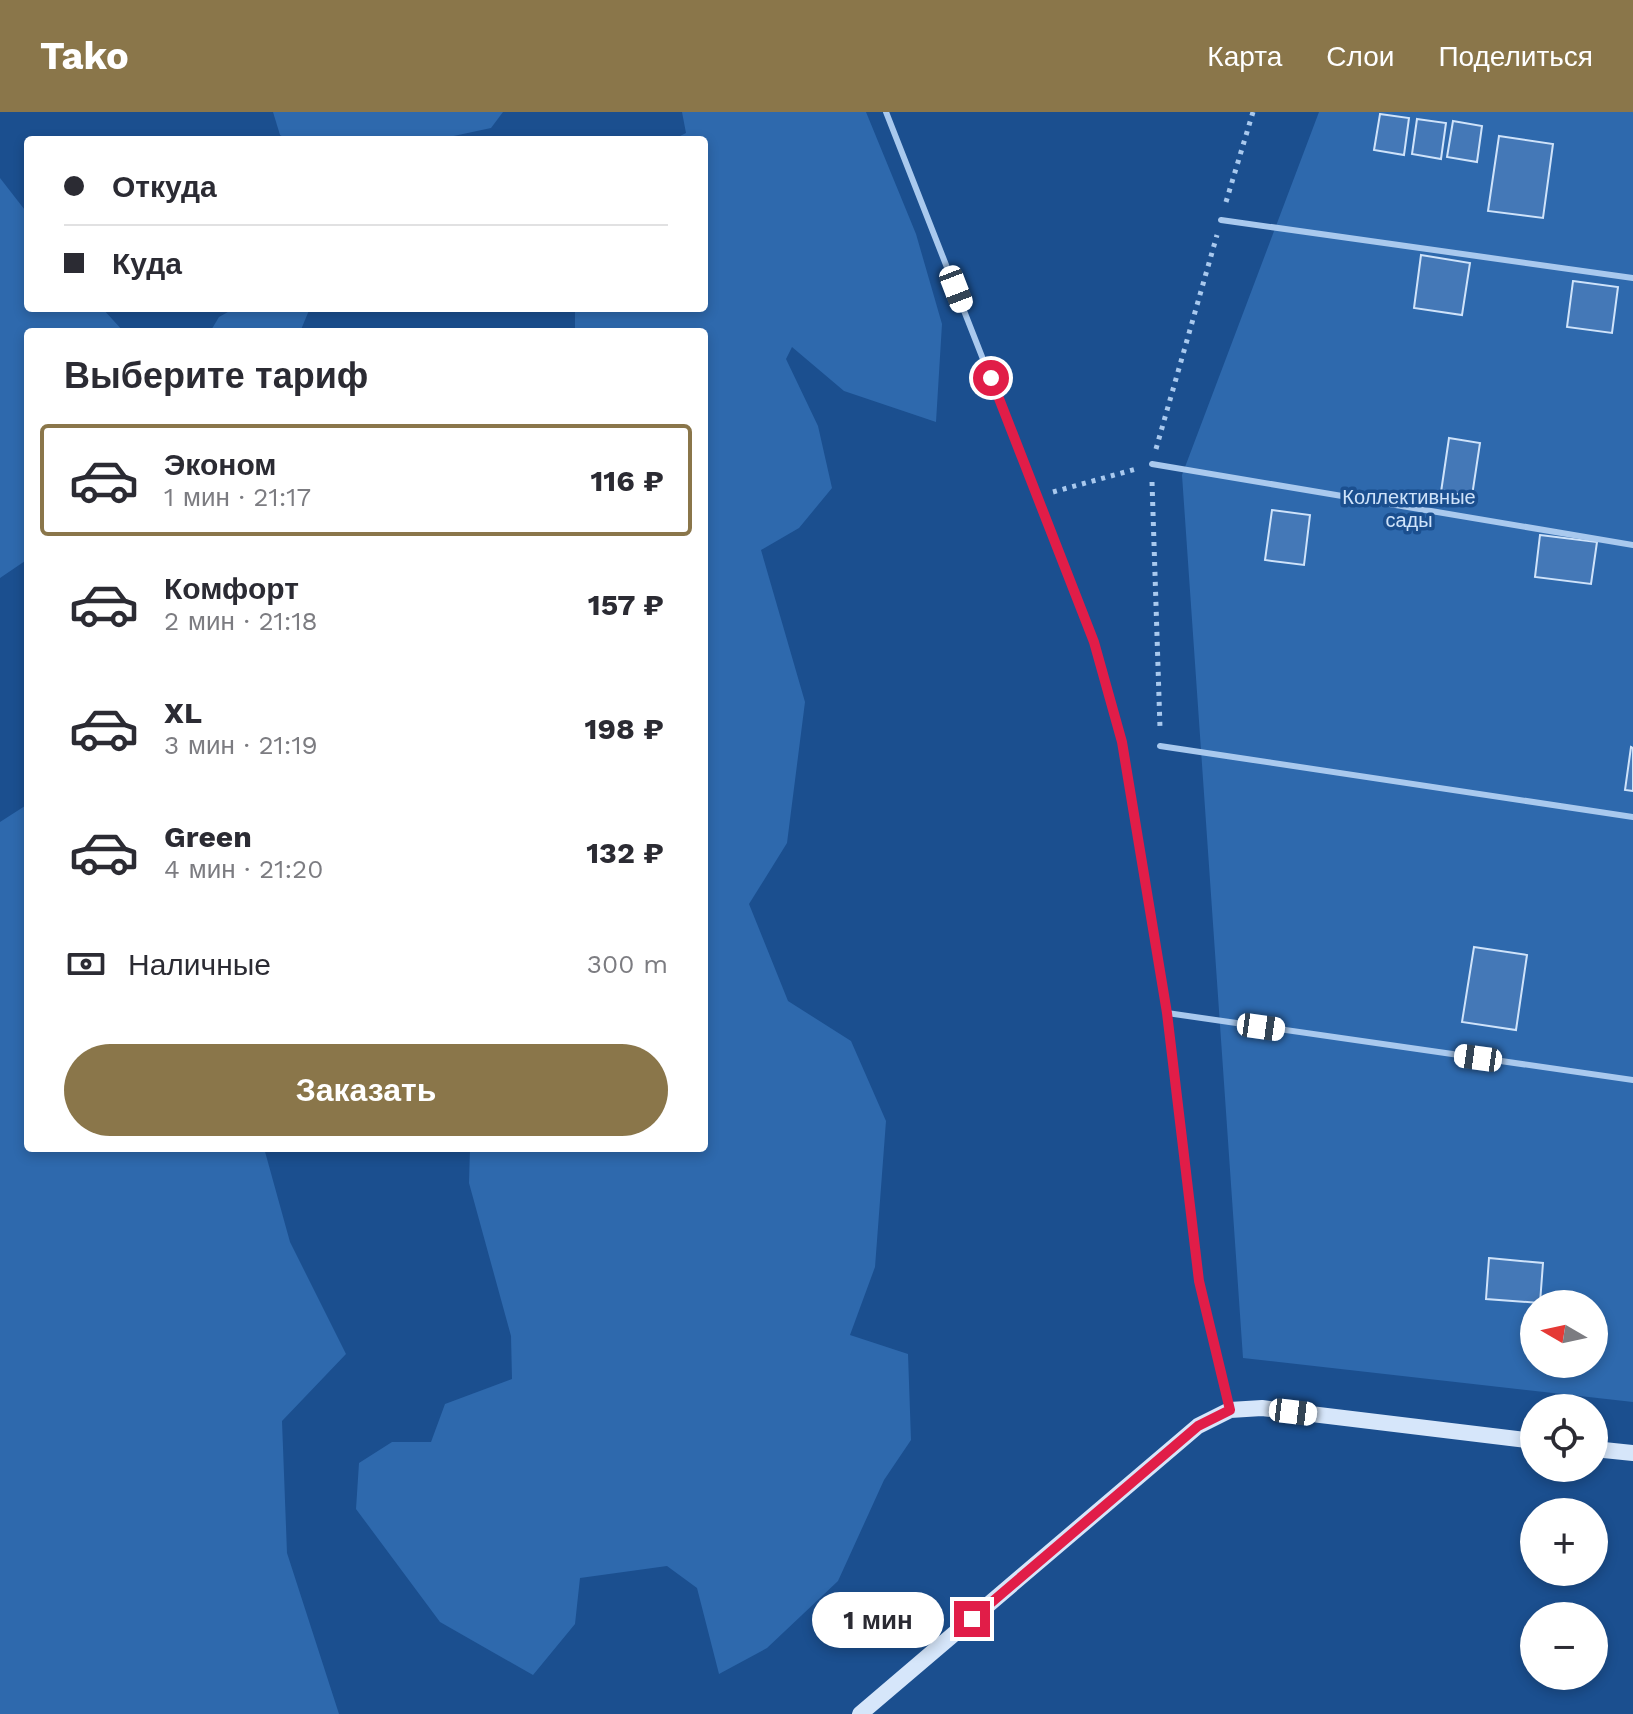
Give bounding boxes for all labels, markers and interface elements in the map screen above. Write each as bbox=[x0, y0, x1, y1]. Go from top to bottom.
text: Tako bbox=[40, 34, 129, 78]
text: Карта bbox=[1207, 40, 1282, 73]
text: Слои bbox=[1326, 40, 1394, 73]
text: Поделиться bbox=[1438, 40, 1593, 73]
text: Откуда bbox=[112, 169, 217, 204]
text: Куда bbox=[112, 246, 182, 281]
car bbox=[936, 262, 976, 316]
text: Выберите тариф bbox=[64, 355, 368, 397]
route start bbox=[973, 360, 1009, 396]
icon: car bbox=[68, 444, 140, 516]
text: Эконом bbox=[164, 447, 277, 482]
text: 116 ₽ bbox=[590, 463, 664, 498]
text: 1 мин · 21:17 bbox=[164, 482, 311, 512]
park label: Коллективные сады bbox=[1342, 485, 1476, 532]
icon: car bbox=[68, 568, 140, 640]
text: Комфорт bbox=[164, 571, 299, 606]
text: 157 ₽ bbox=[588, 587, 664, 622]
text: 2 мин · 21:18 bbox=[164, 606, 318, 636]
icon: car bbox=[68, 692, 140, 764]
text: XL bbox=[164, 695, 202, 730]
text: 198 ₽ bbox=[585, 711, 664, 746]
text: 3 мин · 21:19 bbox=[164, 730, 318, 760]
icon: car bbox=[68, 816, 140, 888]
text: Green bbox=[164, 819, 252, 854]
text: 132 ₽ bbox=[586, 835, 664, 870]
text: 4 мин · 21:20 bbox=[164, 854, 323, 884]
icon: cash bbox=[64, 942, 108, 986]
text: Наличные bbox=[128, 947, 271, 982]
text: 300 m bbox=[587, 949, 668, 979]
car bbox=[1236, 1012, 1286, 1042]
car bbox=[1453, 1043, 1503, 1073]
button: Заказать bbox=[64, 1044, 668, 1136]
north arrow bbox=[1520, 1290, 1608, 1378]
map controls bbox=[1520, 1290, 1608, 1690]
button: locate bbox=[1520, 1394, 1608, 1482]
car bbox=[1268, 1397, 1318, 1427]
button: + bbox=[1520, 1498, 1608, 1586]
callout: 1 мин bbox=[812, 1591, 944, 1647]
route end bbox=[954, 1601, 990, 1637]
button: − bbox=[1520, 1602, 1608, 1690]
text: 1 мин bbox=[843, 1605, 913, 1635]

